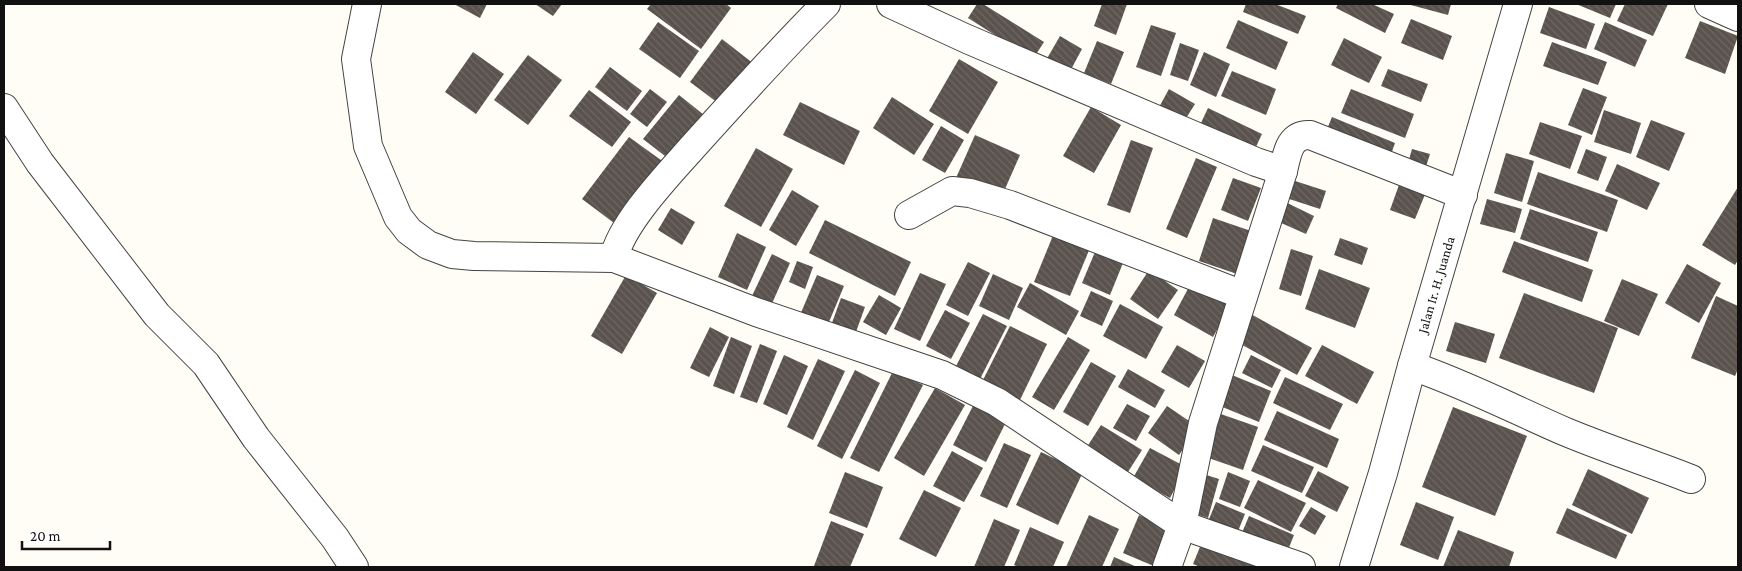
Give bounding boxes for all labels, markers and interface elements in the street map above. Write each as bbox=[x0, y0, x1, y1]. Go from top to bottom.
street label: Jalan Ir. H. Juanda bbox=[1413, 234, 1458, 337]
scale bar bbox=[22, 518, 110, 550]
text: 20 m bbox=[30, 528, 61, 544]

